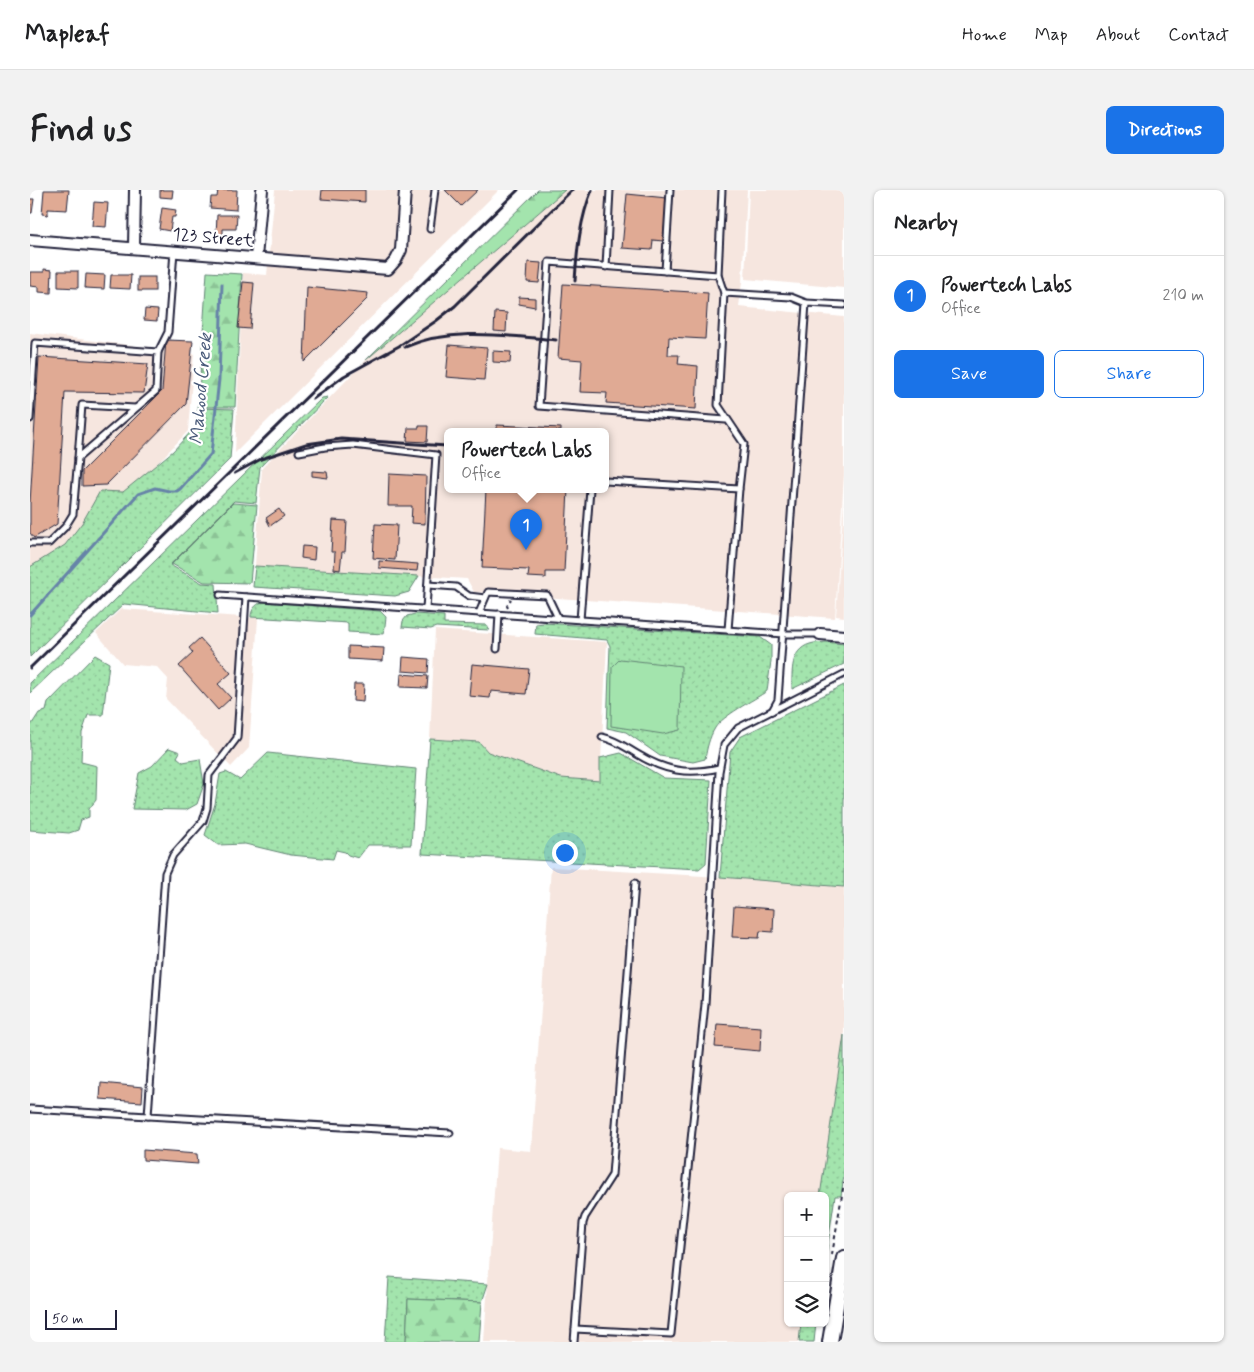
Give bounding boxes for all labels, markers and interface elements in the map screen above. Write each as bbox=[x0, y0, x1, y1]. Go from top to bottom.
text: Mapleaf bbox=[25, 19, 110, 50]
text: Home bbox=[962, 23, 1007, 47]
text: Map bbox=[1035, 23, 1068, 47]
text: About bbox=[1096, 23, 1140, 47]
text: Contact bbox=[1168, 23, 1229, 47]
button: Directions bbox=[1106, 106, 1224, 154]
text: Find us bbox=[30, 107, 132, 153]
text: Nearby bbox=[894, 209, 958, 237]
street label: 123 Street bbox=[171, 223, 255, 254]
text: Powertech Labs bbox=[941, 273, 1072, 298]
text: 1 bbox=[906, 285, 914, 306]
text: 210 m bbox=[1163, 285, 1204, 306]
text: Office bbox=[941, 298, 981, 319]
water label: Mahood Creek bbox=[184, 331, 218, 446]
button: Save bbox=[894, 350, 1044, 398]
button: Share bbox=[1054, 350, 1204, 398]
popup bbox=[444, 428, 609, 493]
text: Powertech Labs bbox=[461, 438, 592, 463]
text: Office bbox=[461, 463, 501, 484]
pin: 1 bbox=[510, 509, 542, 550]
your location bbox=[552, 840, 578, 866]
map controls bbox=[784, 1192, 829, 1327]
button: + bbox=[784, 1192, 829, 1237]
button: − bbox=[784, 1237, 829, 1282]
button: layers bbox=[784, 1282, 829, 1327]
scale bar bbox=[45, 1307, 118, 1330]
text: 50 m bbox=[52, 1310, 83, 1328]

